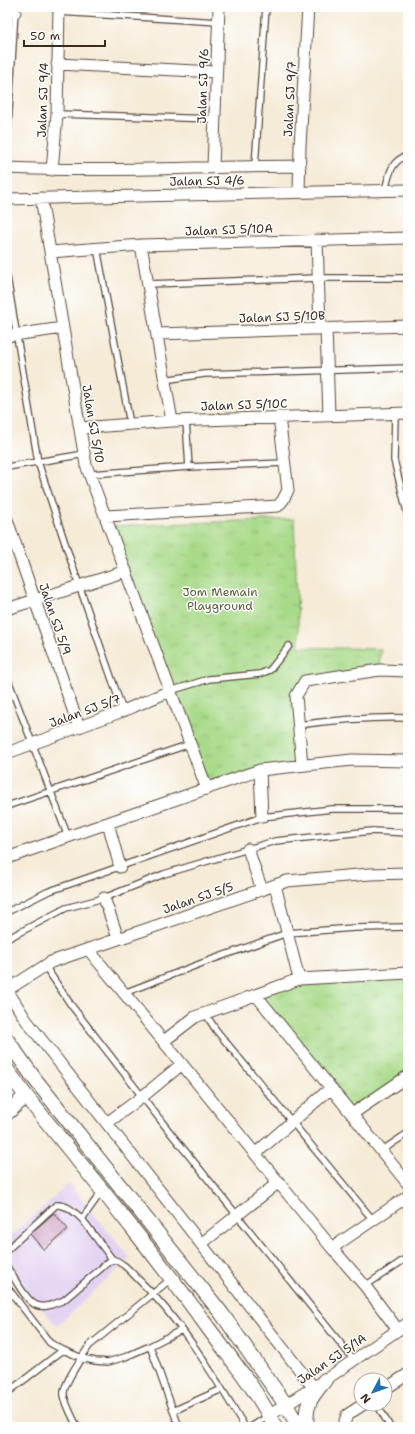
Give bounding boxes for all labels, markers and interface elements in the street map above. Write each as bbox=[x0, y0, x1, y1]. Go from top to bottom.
scale bar bbox=[24, 22, 105, 48]
text: 50 m bbox=[30, 28, 60, 44]
street label: Jalan SJ 9/6 bbox=[194, 48, 212, 124]
street label: Jalan SJ 9/7 bbox=[280, 61, 300, 137]
street label: Jalan SJ 9/4 bbox=[34, 62, 52, 138]
street label: Jalan SJ 4/6 bbox=[169, 172, 245, 190]
street label: Jalan SJ 5/10A bbox=[185, 220, 274, 240]
street label: Jalan SJ 5/10B bbox=[238, 307, 326, 327]
street label: Jalan SJ 5/10 bbox=[78, 383, 108, 465]
street label: Jalan SJ 5/10C bbox=[200, 395, 288, 415]
street label: Jalan SJ 5/9 bbox=[35, 581, 75, 657]
park label: Jom Memain Playground bbox=[182, 584, 258, 614]
street label: Jalan SJ 5/7 bbox=[47, 691, 123, 731]
street label: Jalan SJ 5/5 bbox=[160, 878, 236, 918]
street label: Jalan SJ 5/1A bbox=[294, 1330, 370, 1388]
north arrow bbox=[353, 1372, 393, 1412]
text: N bbox=[357, 1390, 374, 1406]

